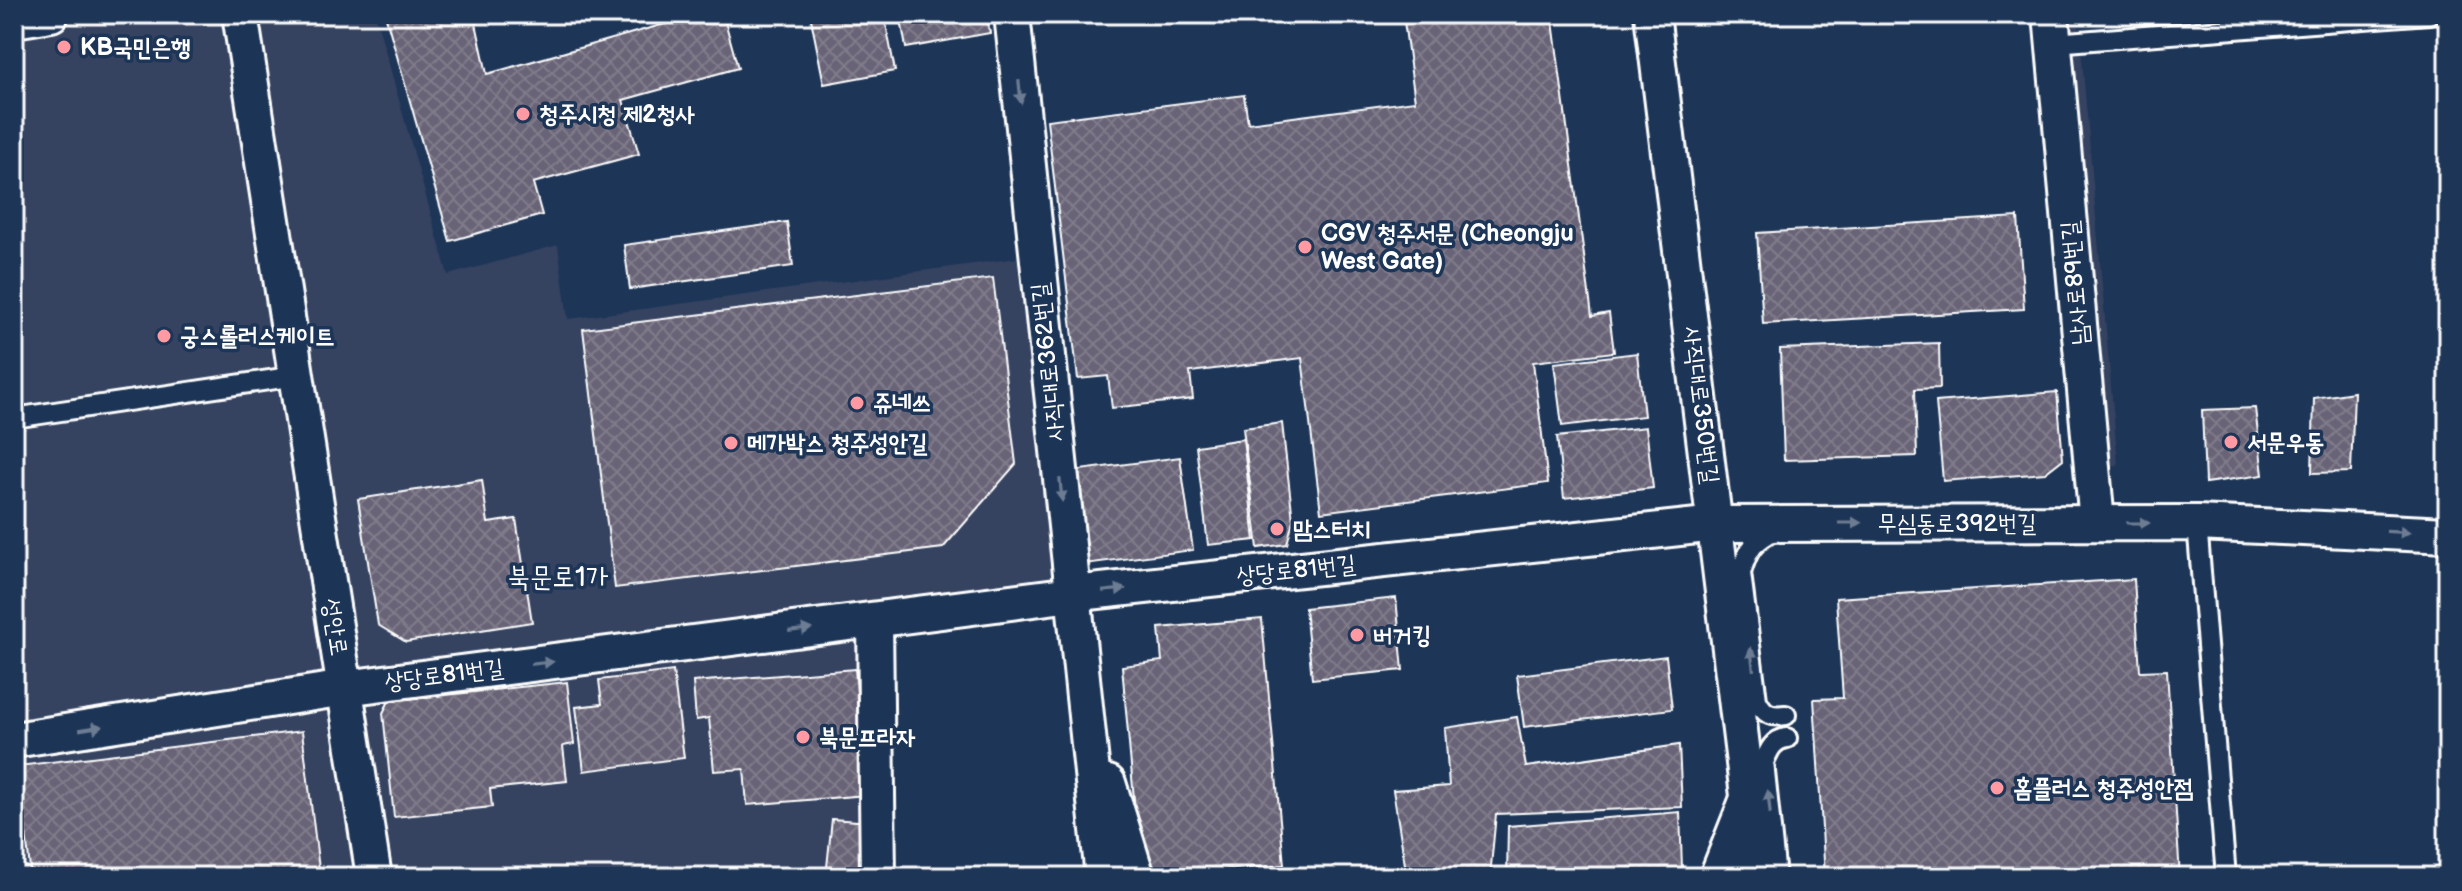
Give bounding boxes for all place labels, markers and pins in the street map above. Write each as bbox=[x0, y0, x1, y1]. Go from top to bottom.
place label: KB국민은행 bbox=[80, 33, 191, 62]
marker: KB국민은행 bbox=[55, 38, 73, 56]
place label: 청주시청 제2청사 bbox=[539, 100, 695, 129]
marker: 청주시청 제2청사 bbox=[514, 105, 532, 123]
place label: CGV 청주서문 (Cheongju West Gate) bbox=[1321, 219, 1574, 276]
marker: CGV 청주서문 (Cheongju West Gate) bbox=[1296, 238, 1314, 256]
place label: 궁스롤러스케이트 bbox=[180, 322, 335, 351]
marker: 궁스롤러스케이트 bbox=[155, 327, 173, 345]
place label: 쥬네쓰 bbox=[873, 389, 931, 418]
marker: 쥬네쓰 bbox=[848, 394, 866, 412]
place label: 서문우동 bbox=[2247, 428, 2324, 457]
place label: 메가박스 청주성안길 bbox=[747, 429, 928, 458]
marker: 서문우동 bbox=[2222, 433, 2240, 451]
marker: 메가박스 청주성안길 bbox=[722, 434, 740, 452]
place label: 맘스터치 bbox=[1293, 515, 1370, 544]
marker: 맘스터치 bbox=[1268, 520, 1286, 538]
place label: 버거킹 bbox=[1373, 621, 1431, 650]
marker: 버거킹 bbox=[1348, 626, 1366, 644]
place label: 북문프라자 bbox=[819, 723, 916, 752]
marker: 북문프라자 bbox=[794, 728, 812, 746]
place label: 홈플러스 청주성안점 bbox=[2013, 774, 2193, 803]
marker: 홈플러스 청주성안점 bbox=[1988, 779, 2006, 797]

